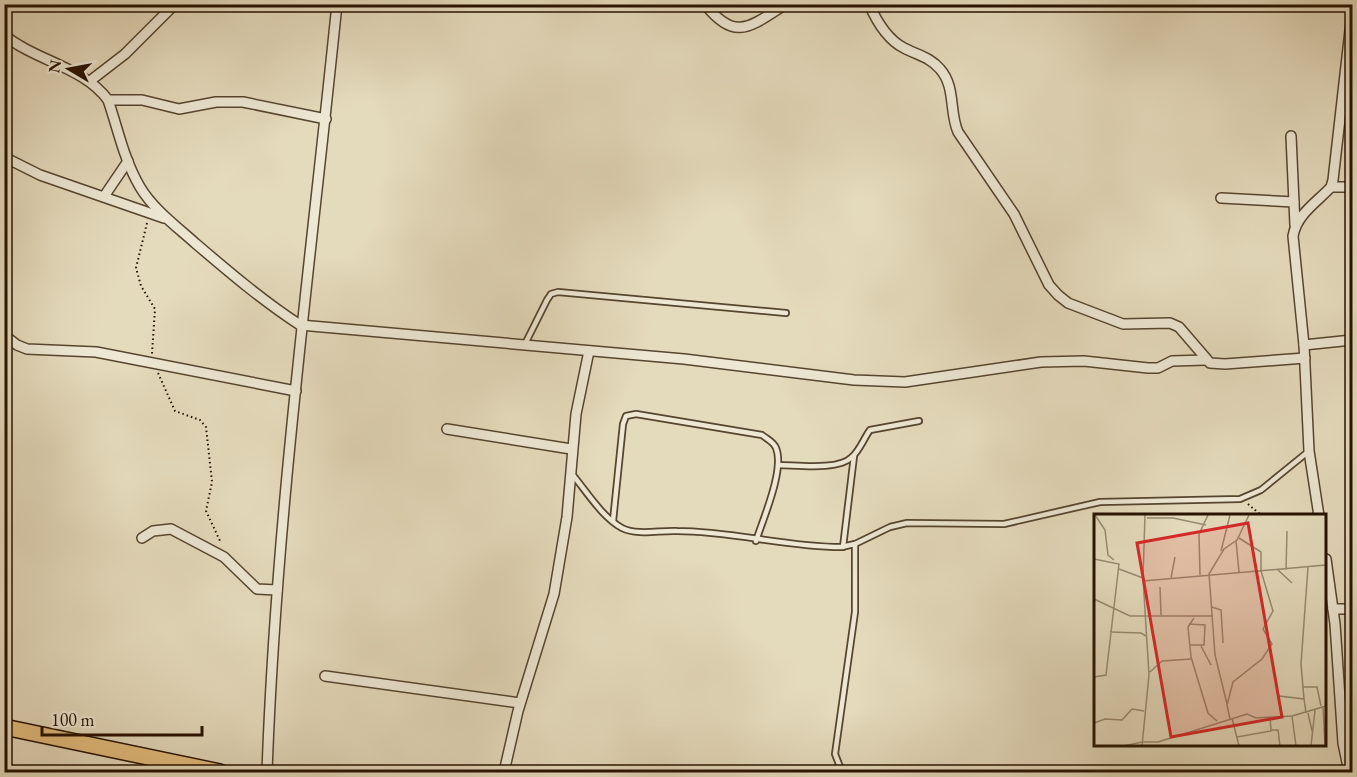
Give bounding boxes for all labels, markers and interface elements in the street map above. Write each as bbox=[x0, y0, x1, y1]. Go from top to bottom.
north arrow bbox=[39, 39, 99, 99]
text: N bbox=[43, 58, 66, 75]
inset map bbox=[1094, 514, 1327, 747]
scale bar bbox=[42, 699, 202, 737]
text: 100 m bbox=[51, 708, 95, 731]

